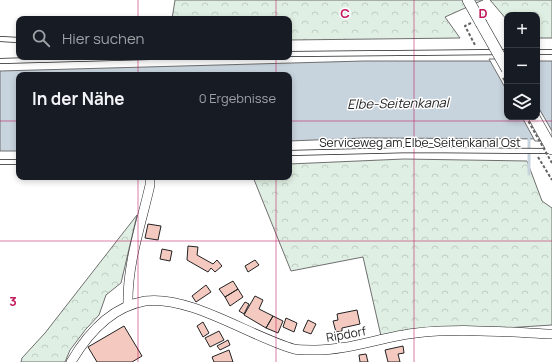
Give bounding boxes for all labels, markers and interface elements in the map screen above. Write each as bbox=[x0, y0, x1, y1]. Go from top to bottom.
text: C bbox=[340, 4, 350, 22]
text: D bbox=[478, 4, 488, 22]
map controls bbox=[504, 12, 540, 120]
button: + bbox=[504, 12, 540, 48]
search box bbox=[16, 16, 292, 60]
icon: search bbox=[30, 27, 52, 49]
text: Hier suchen bbox=[62, 28, 144, 49]
button: − bbox=[504, 48, 540, 84]
button: layers bbox=[504, 84, 540, 120]
text: In der Nähe bbox=[32, 87, 125, 110]
text: 0 Ergebnisse bbox=[199, 89, 276, 107]
water label: Elbe-Seitenkanal bbox=[347, 93, 451, 113]
street label: Serviceweg am Elbe-Seitenkanal Ost bbox=[319, 134, 521, 151]
text: 3 bbox=[9, 292, 17, 310]
street label: Ripdorf bbox=[325, 322, 368, 346]

